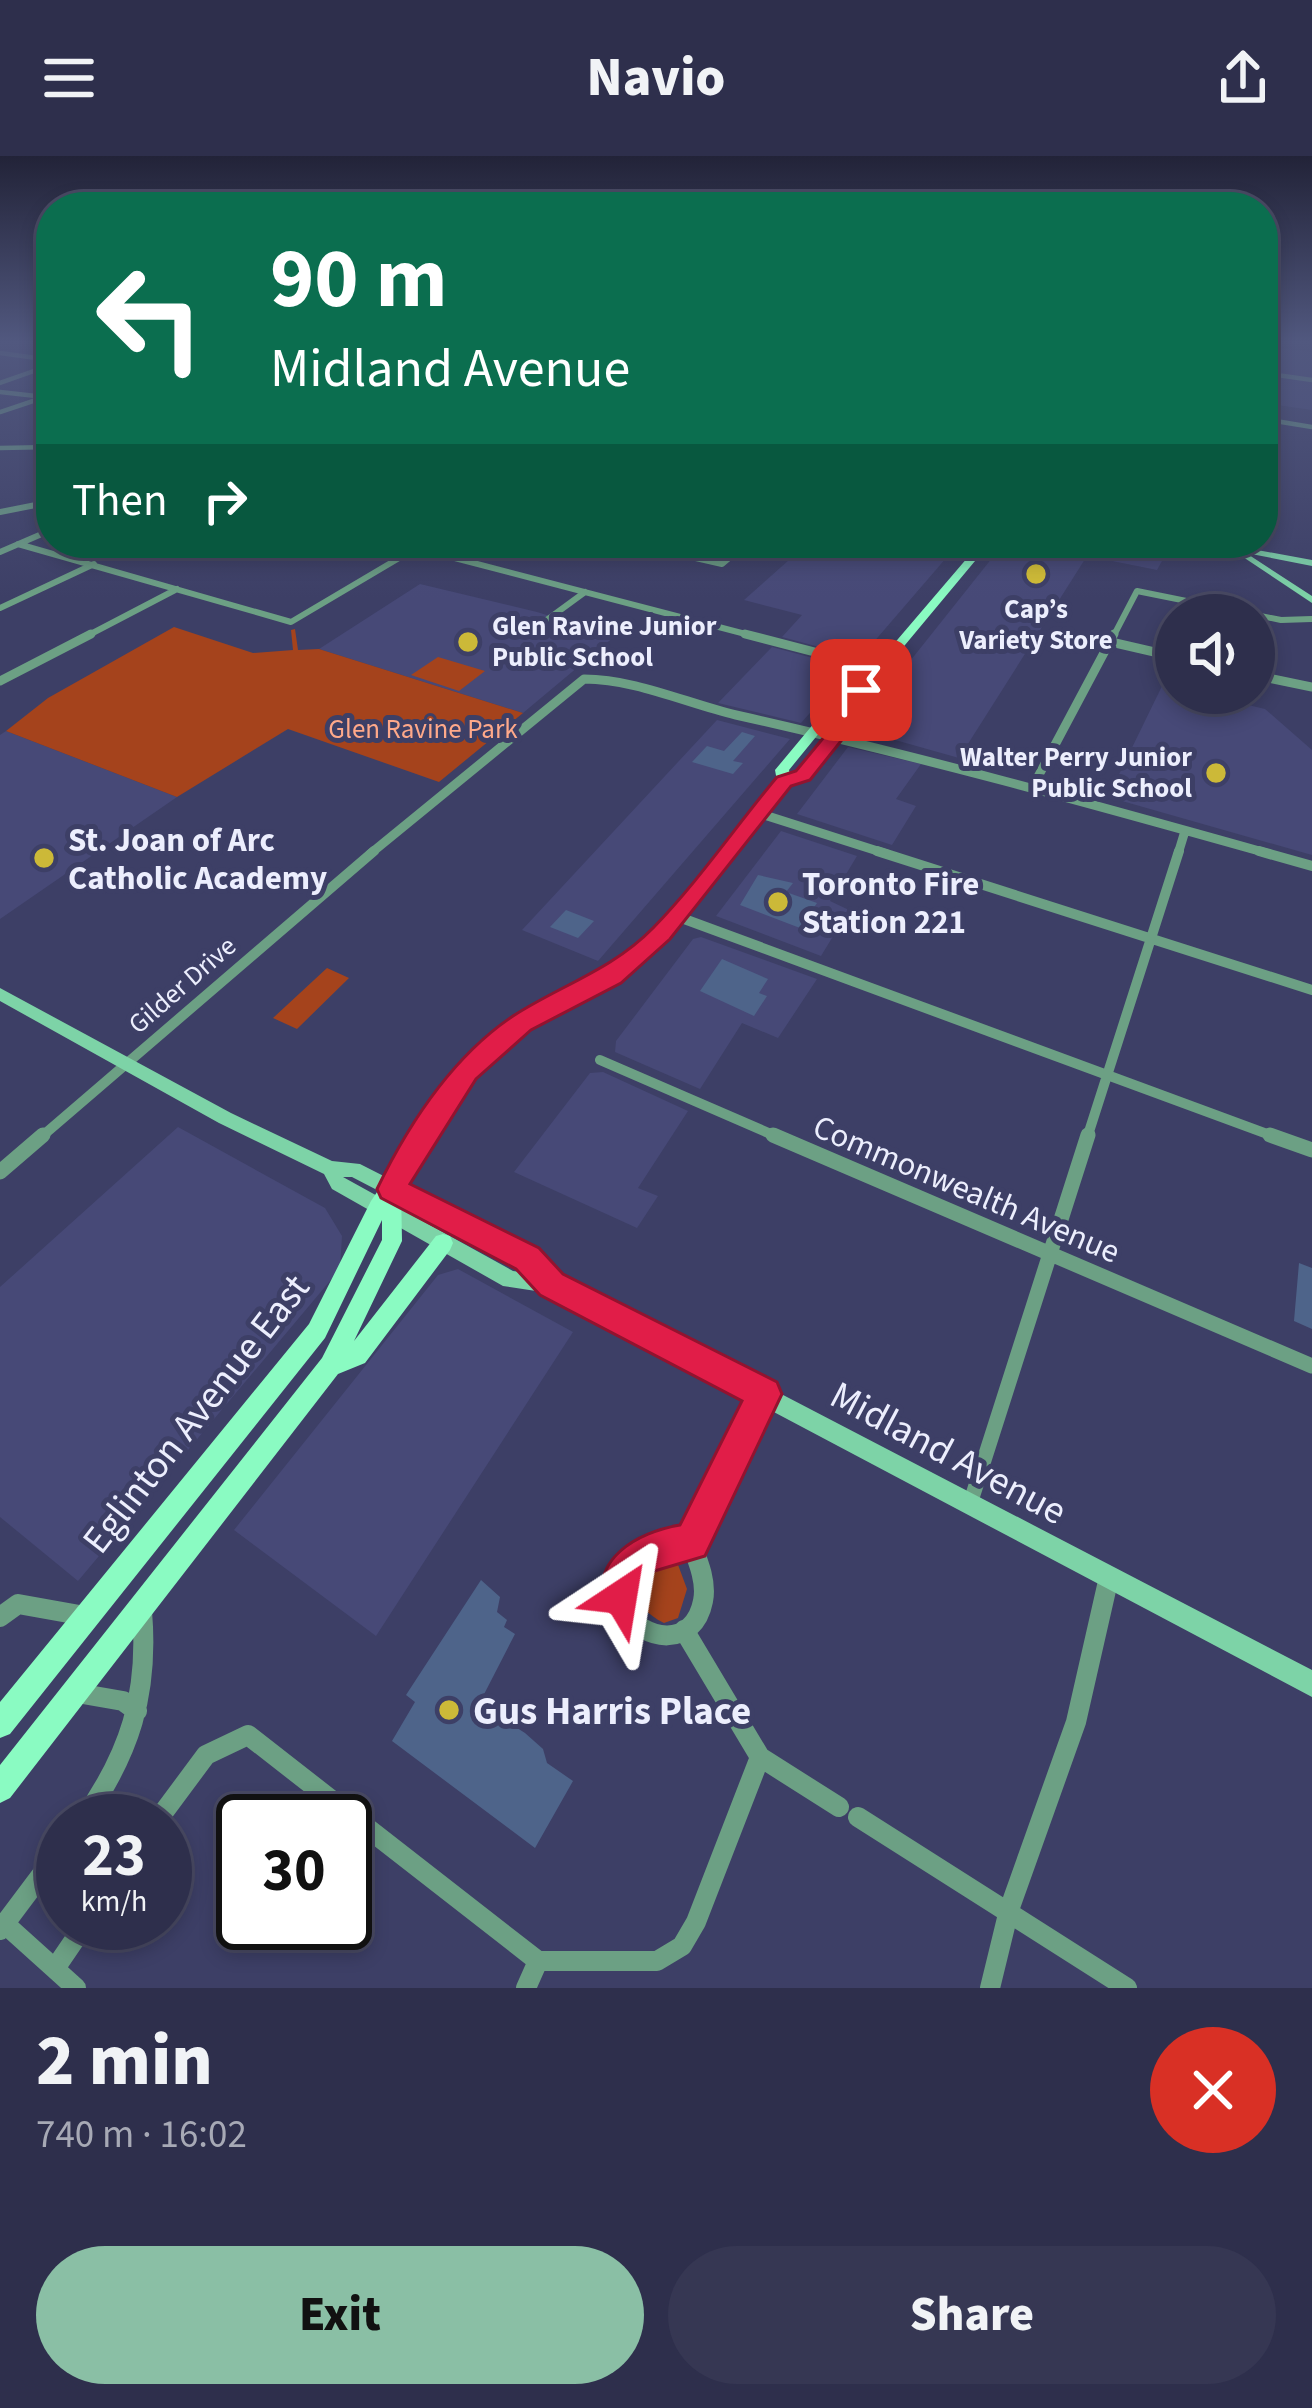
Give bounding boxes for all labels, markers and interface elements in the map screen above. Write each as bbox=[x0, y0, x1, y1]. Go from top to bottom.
text: Navio bbox=[587, 40, 726, 117]
icon: menu bbox=[36, 45, 102, 111]
icon: share bbox=[1210, 45, 1276, 111]
text: 90 m bbox=[270, 220, 448, 340]
icon: left bbox=[72, 240, 228, 396]
text: Midland Avenue bbox=[270, 331, 630, 408]
icon: right bbox=[192, 468, 258, 534]
text: Then bbox=[72, 469, 168, 533]
marker: Cap’s Variety Store bbox=[1023, 561, 1049, 587]
place label: Cap’s Variety Store bbox=[958, 590, 1113, 660]
map controls bbox=[1155, 594, 1275, 714]
button: sound bbox=[1155, 594, 1275, 714]
place label: Glen Ravine Junior Public School bbox=[492, 607, 717, 677]
marker: Glen Ravine Junior Public School bbox=[455, 629, 481, 655]
pin bbox=[810, 639, 912, 741]
icon: arrive bbox=[828, 657, 894, 723]
park label: Glen Ravine Park bbox=[328, 710, 518, 749]
place label: Walter Perry Junior Public School bbox=[960, 738, 1192, 808]
marker: Walter Perry Junior Public School bbox=[1203, 760, 1229, 786]
place label: St. Joan of Arc Catholic Academy bbox=[68, 817, 327, 902]
marker: St. Joan of Arc Catholic Academy bbox=[31, 845, 57, 871]
place label: Toronto Fire Station 221 bbox=[802, 861, 979, 946]
marker: Toronto Fire Station 221 bbox=[765, 889, 791, 915]
street label: Gilder Drive bbox=[120, 927, 245, 1043]
street label: Commonwealth Avenue bbox=[806, 1103, 1127, 1275]
street label: Eglinton Avenue East bbox=[70, 1263, 324, 1566]
street label: Midland Avenue bbox=[820, 1368, 1076, 1540]
position arrow bbox=[558, 1534, 684, 1660]
place label: Gus Harris Place bbox=[473, 1684, 751, 1740]
marker: Gus Harris Place bbox=[436, 1697, 462, 1723]
speed limit sign: 30 bbox=[216, 1794, 372, 1950]
text: 23 bbox=[82, 1814, 146, 1899]
text: km/h bbox=[81, 1880, 147, 1923]
text: 2 min bbox=[36, 2010, 213, 2113]
button: close bbox=[1150, 2027, 1276, 2153]
text: 740 m · 16:02 bbox=[36, 2107, 247, 2163]
button: Exit bbox=[36, 2246, 644, 2384]
button: Share bbox=[668, 2246, 1276, 2384]

